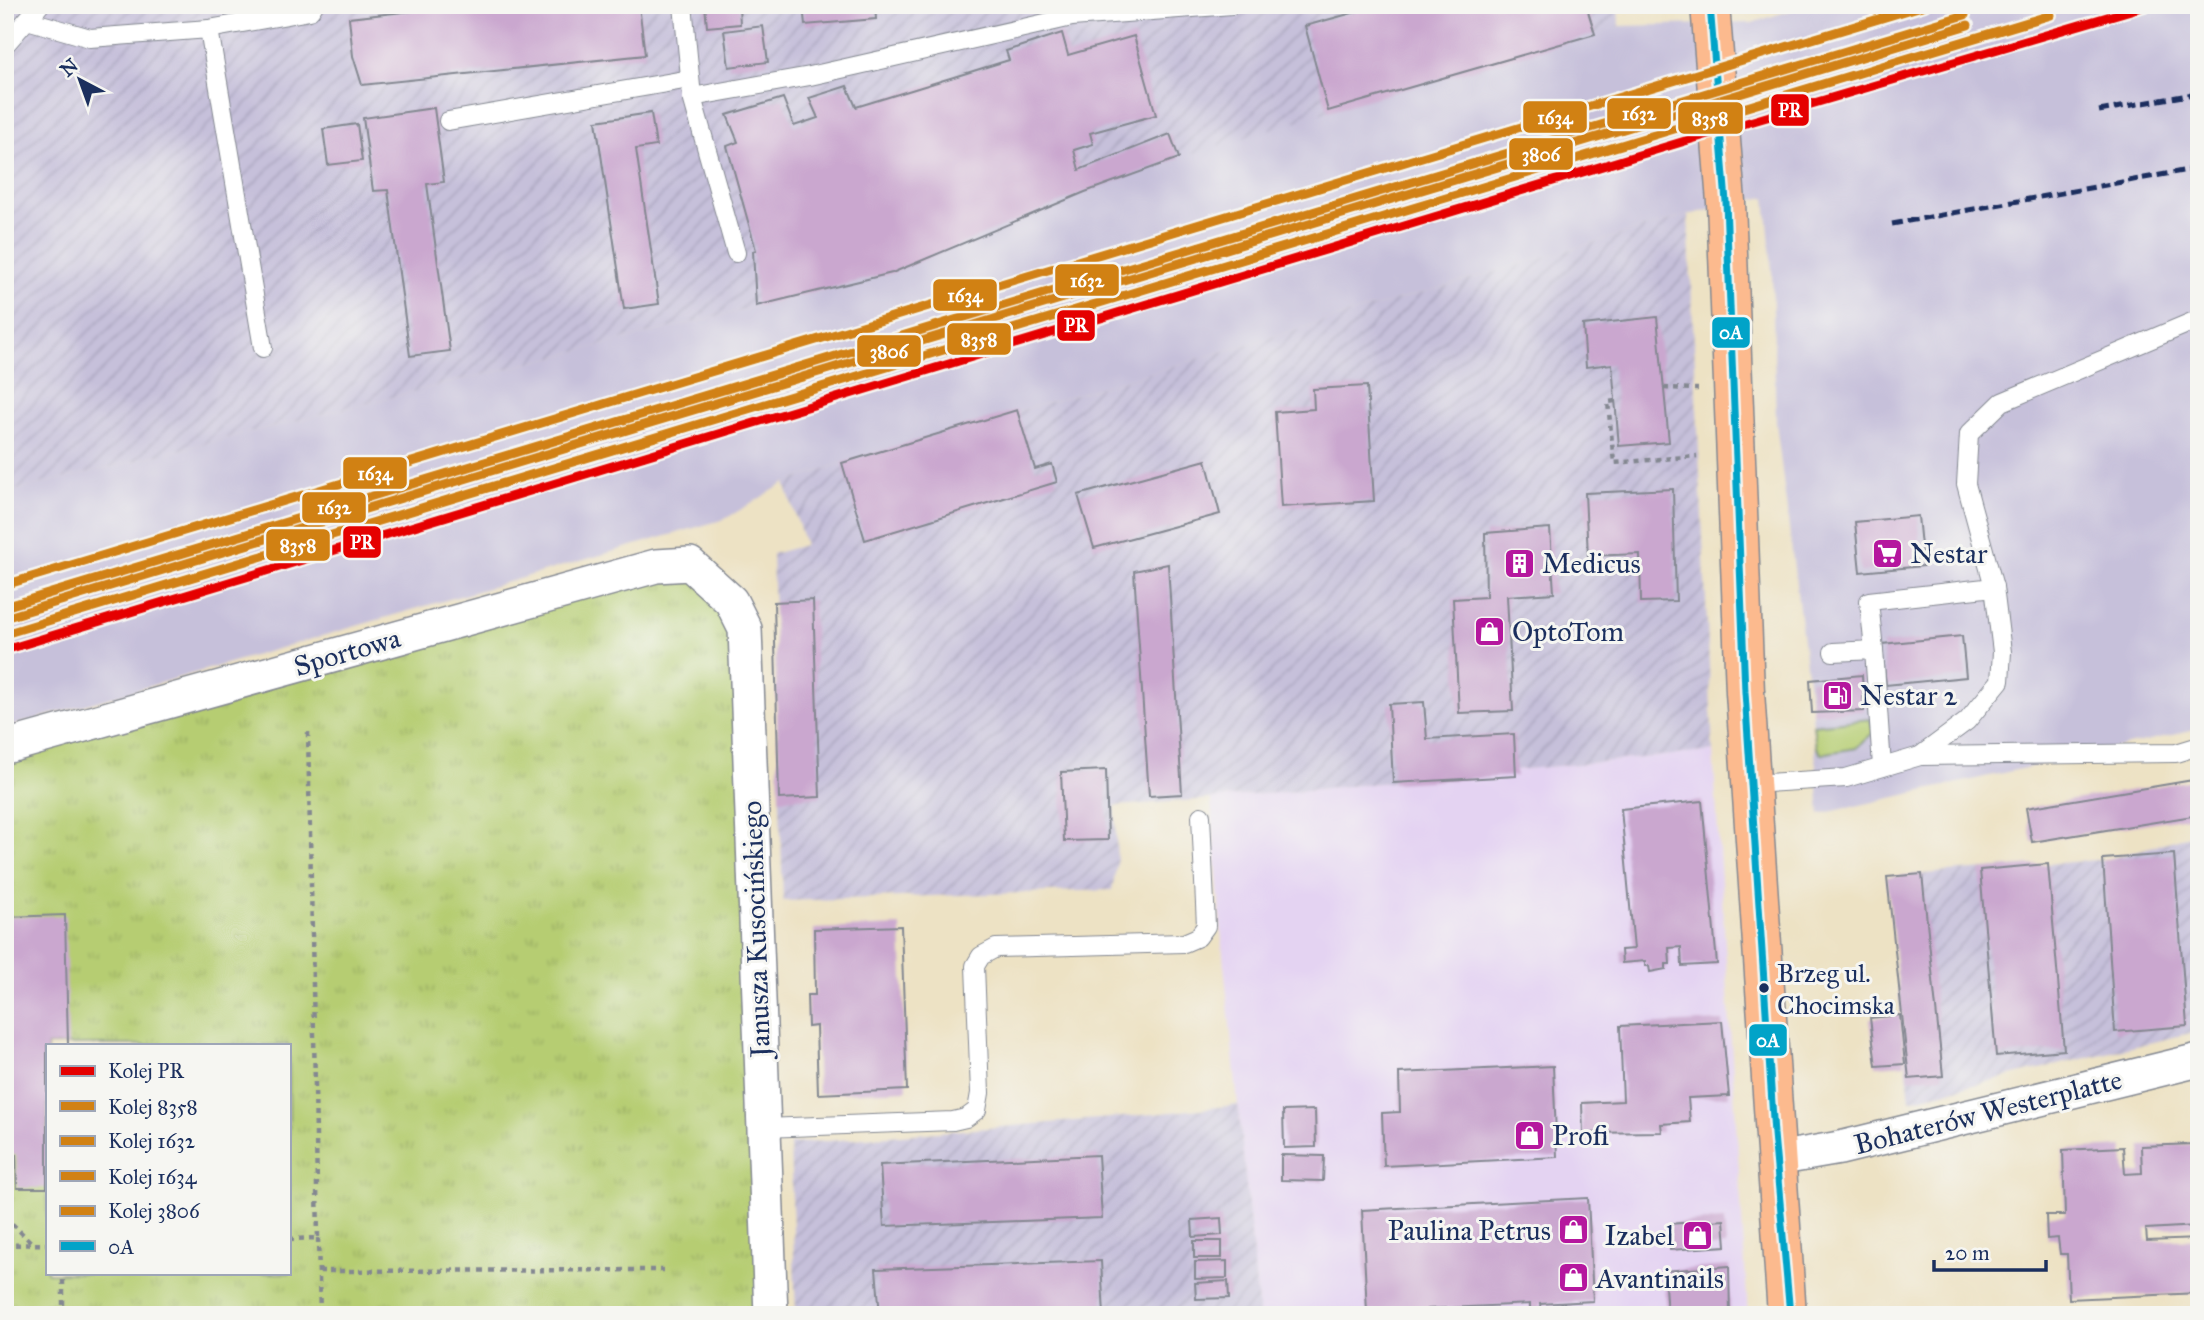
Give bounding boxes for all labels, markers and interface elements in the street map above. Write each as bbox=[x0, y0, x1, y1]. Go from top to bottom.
north arrow bbox=[46, 46, 116, 116]
text: N bbox=[56, 54, 83, 82]
line badge: PR bbox=[1770, 93, 1810, 127]
line badge: 1632 bbox=[1606, 97, 1672, 130]
text: PR bbox=[1778, 99, 1804, 122]
line badge: 1634 bbox=[1522, 100, 1588, 134]
line badge: 8358 bbox=[1677, 101, 1744, 135]
text: 1632 bbox=[1622, 102, 1657, 126]
text: 1634 bbox=[1537, 106, 1574, 130]
text: 8358 bbox=[1692, 107, 1728, 131]
line badge: 3806 bbox=[1508, 137, 1574, 171]
text: 3806 bbox=[1522, 143, 1562, 167]
line badge: 1632 bbox=[1054, 263, 1120, 297]
text: 1632 bbox=[1070, 269, 1105, 293]
line badge: 1634 bbox=[932, 278, 998, 312]
text: 1634 bbox=[947, 284, 984, 308]
line badge: PR bbox=[1056, 309, 1096, 342]
text: PR bbox=[1064, 314, 1090, 337]
line badge: 0A bbox=[1711, 316, 1751, 349]
text: 0A bbox=[1719, 321, 1743, 344]
line badge: 8358 bbox=[946, 322, 1012, 356]
text: 8358 bbox=[961, 328, 997, 352]
line badge: 3806 bbox=[856, 334, 922, 368]
text: 3806 bbox=[870, 340, 910, 364]
line badge: 1634 bbox=[342, 456, 408, 490]
text: 1634 bbox=[357, 462, 394, 486]
line badge: 1632 bbox=[301, 491, 367, 524]
text: 1632 bbox=[317, 496, 352, 520]
line badge: PR bbox=[342, 525, 382, 559]
line badge: 8358 bbox=[265, 528, 331, 562]
text: PR bbox=[350, 531, 376, 554]
text: 8358 bbox=[280, 534, 316, 558]
supermarket icon: Nestar bbox=[1870, 536, 1904, 570]
place label: Nestar bbox=[1910, 536, 1988, 571]
building icon: Medicus bbox=[1502, 546, 1536, 580]
place label: Medicus bbox=[1542, 546, 1641, 581]
shop icon: OptoTom bbox=[1472, 614, 1506, 648]
place label: OptoTom bbox=[1512, 614, 1624, 649]
street label: Sportowa bbox=[290, 620, 404, 684]
fuel station icon: Nestar 2 bbox=[1820, 678, 1854, 712]
place label: Nestar 2 bbox=[1860, 678, 1957, 713]
street label: Janusza Kusocińskiego bbox=[734, 800, 778, 1061]
place label: Brzeg ul. Chocimska bbox=[1777, 957, 1895, 1021]
marker: Brzeg ul. Chocimska bbox=[1757, 981, 1771, 995]
line badge: 0A bbox=[1748, 1023, 1788, 1057]
text: 0A bbox=[1756, 1029, 1780, 1052]
legend bbox=[46, 1044, 290, 1274]
text: Kolej PR bbox=[108, 1058, 185, 1084]
street label: Bohaterów Westerplatte bbox=[1850, 1062, 2126, 1162]
text: Kolej 8358 bbox=[108, 1094, 198, 1120]
shop icon: Profi bbox=[1512, 1118, 1546, 1152]
place label: Profi bbox=[1552, 1118, 1610, 1153]
text: Kolej 1632 bbox=[108, 1128, 196, 1154]
text: Kolej 1634 bbox=[108, 1164, 198, 1190]
text: Kolej 3806 bbox=[108, 1198, 201, 1224]
place label: Paulina Petrus bbox=[1388, 1213, 1551, 1248]
shop icon: Paulina Petrus bbox=[1557, 1213, 1591, 1247]
place label: Izabel bbox=[1605, 1218, 1674, 1253]
shop icon: Izabel bbox=[1680, 1218, 1714, 1252]
scale bar bbox=[1934, 1229, 2046, 1273]
text: 0A bbox=[108, 1234, 134, 1260]
text: 20 m bbox=[1945, 1240, 1990, 1266]
shop icon: Avantinails bbox=[1556, 1261, 1590, 1295]
place label: Avantinails bbox=[1595, 1261, 1724, 1296]

